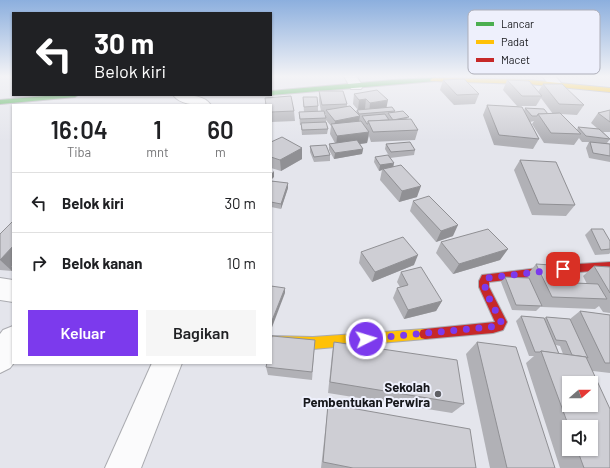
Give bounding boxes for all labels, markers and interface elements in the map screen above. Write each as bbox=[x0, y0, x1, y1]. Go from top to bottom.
legend bbox=[468, 10, 600, 74]
text: Lancar bbox=[501, 17, 534, 30]
text: 30 m bbox=[94, 26, 154, 60]
icon: left bbox=[28, 28, 80, 80]
text: Padat bbox=[501, 35, 529, 48]
text: Macet bbox=[501, 53, 530, 66]
text: Belok kiri bbox=[94, 60, 166, 82]
text: 16:04 bbox=[50, 115, 108, 144]
text: 1 bbox=[153, 115, 162, 144]
text: 60 bbox=[207, 115, 234, 144]
text: Tiba bbox=[67, 144, 91, 160]
text: mnt bbox=[146, 144, 169, 160]
text: m bbox=[215, 144, 226, 160]
icon: left bbox=[28, 192, 50, 214]
text: Belok kiri bbox=[62, 194, 124, 212]
text: 30 m bbox=[224, 194, 256, 212]
icon: right bbox=[28, 252, 50, 274]
pin bbox=[546, 252, 580, 286]
text: Belok kanan bbox=[62, 254, 142, 272]
text: 10 m bbox=[227, 254, 256, 272]
icon: arrive bbox=[552, 258, 574, 280]
button: Keluar bbox=[28, 310, 138, 356]
button: Bagikan bbox=[146, 310, 256, 356]
position arrow bbox=[345, 318, 387, 360]
north arrow bbox=[562, 376, 598, 412]
map controls bbox=[562, 376, 598, 456]
place label: Sekolah Pembentukan Perwira bbox=[303, 379, 430, 410]
marker: Sekolah Pembentukan Perwira bbox=[433, 389, 443, 399]
button: sound bbox=[562, 420, 598, 456]

